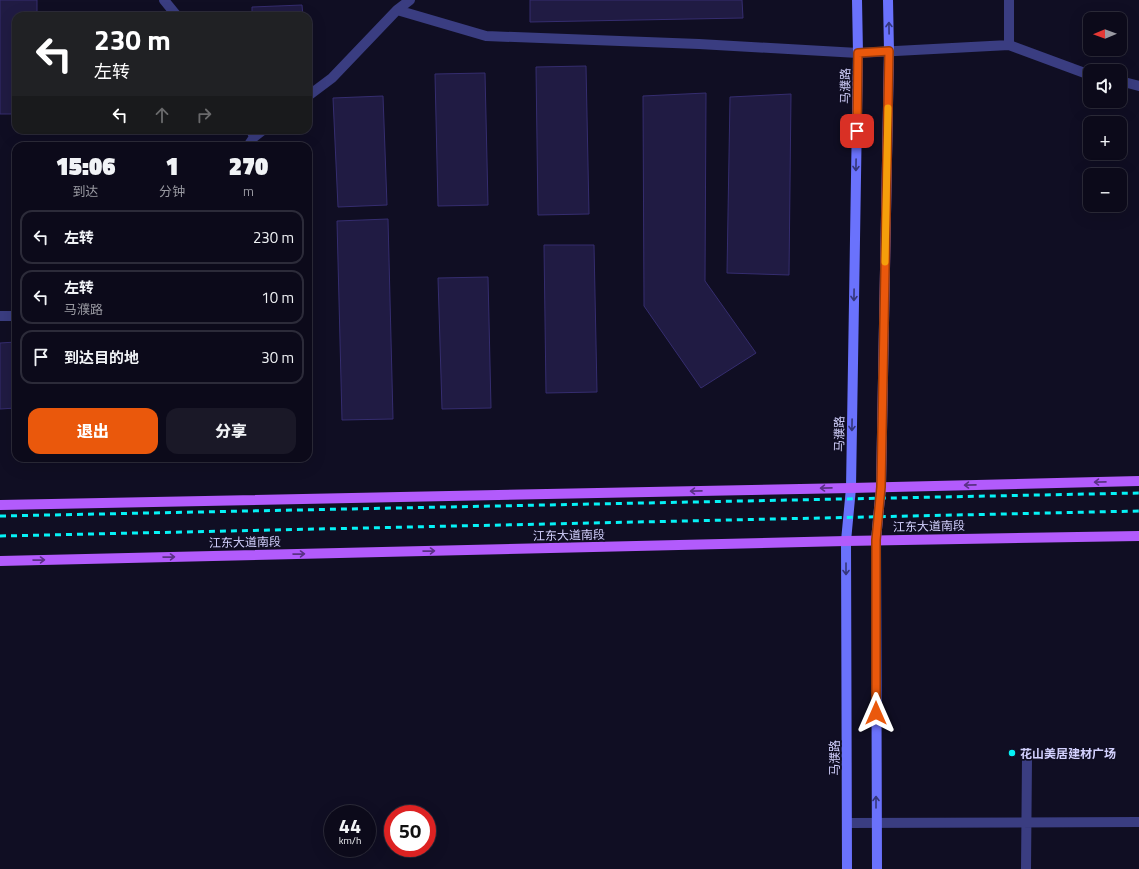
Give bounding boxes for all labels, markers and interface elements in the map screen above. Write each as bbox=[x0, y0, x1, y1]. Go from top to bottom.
north arrow bbox=[1083, 12, 1127, 56]
map controls bbox=[1083, 12, 1127, 212]
text: 230 m bbox=[94, 18, 171, 61]
one-way arrow bbox=[885, 22, 893, 35]
icon: left bbox=[28, 28, 80, 80]
text: 左转 bbox=[94, 58, 130, 85]
button: sound bbox=[1083, 64, 1127, 108]
street label: 马濮路 bbox=[835, 68, 855, 104]
icon: left bbox=[109, 104, 131, 126]
icon: ahead bbox=[151, 104, 173, 126]
icon: right bbox=[193, 104, 215, 126]
pin bbox=[840, 114, 874, 148]
button: + bbox=[1083, 116, 1127, 160]
icon: arrive bbox=[846, 120, 868, 142]
text: 15:06 bbox=[56, 148, 115, 184]
text: 1 bbox=[165, 148, 179, 184]
text: 270 bbox=[229, 148, 268, 184]
one-way arrow bbox=[853, 158, 860, 171]
button: − bbox=[1083, 168, 1127, 212]
text: 到达 bbox=[73, 181, 99, 201]
text: 分钟 bbox=[159, 181, 185, 201]
text: m bbox=[243, 181, 254, 201]
icon: left bbox=[30, 226, 52, 248]
text: 左转 bbox=[64, 226, 94, 249]
text: 230 m bbox=[253, 226, 294, 249]
text: 左转 bbox=[64, 276, 94, 299]
icon: left bbox=[30, 286, 52, 308]
text: 10 m bbox=[261, 286, 294, 309]
one-way arrow bbox=[850, 288, 858, 301]
text: 马濮路 bbox=[64, 299, 103, 319]
icon: arrive bbox=[30, 346, 52, 368]
text: 到达目的地 bbox=[64, 346, 139, 369]
text: 30 m bbox=[261, 346, 294, 369]
button: 退出 bbox=[28, 408, 158, 454]
button: 分享 bbox=[166, 408, 296, 454]
street label: 马濮路 bbox=[829, 416, 849, 452]
one-way arrow bbox=[848, 418, 856, 431]
one-way arrow bbox=[1094, 478, 1107, 486]
one-way arrow bbox=[964, 481, 977, 489]
one-way arrow bbox=[820, 485, 833, 492]
one-way arrow bbox=[690, 487, 703, 495]
street label: 江东大道南段 bbox=[893, 516, 965, 536]
street label: 江东大道南段 bbox=[533, 525, 605, 545]
street label: 江东大道南段 bbox=[209, 532, 281, 552]
one-way arrow bbox=[422, 547, 435, 555]
one-way arrow bbox=[292, 550, 305, 558]
one-way arrow bbox=[162, 553, 175, 561]
one-way arrow bbox=[32, 556, 45, 564]
one-way arrow bbox=[842, 562, 850, 575]
position arrow bbox=[855, 692, 897, 734]
street label: 马濮路 bbox=[825, 740, 844, 776]
place label: 花山美居建材广场 bbox=[1020, 744, 1116, 763]
marker: 花山美居建材广场 bbox=[1007, 748, 1017, 758]
one-way arrow bbox=[873, 796, 880, 809]
speed limit sign: 50 bbox=[384, 805, 436, 857]
text: 44 bbox=[339, 810, 361, 841]
text: km/h bbox=[339, 833, 361, 848]

